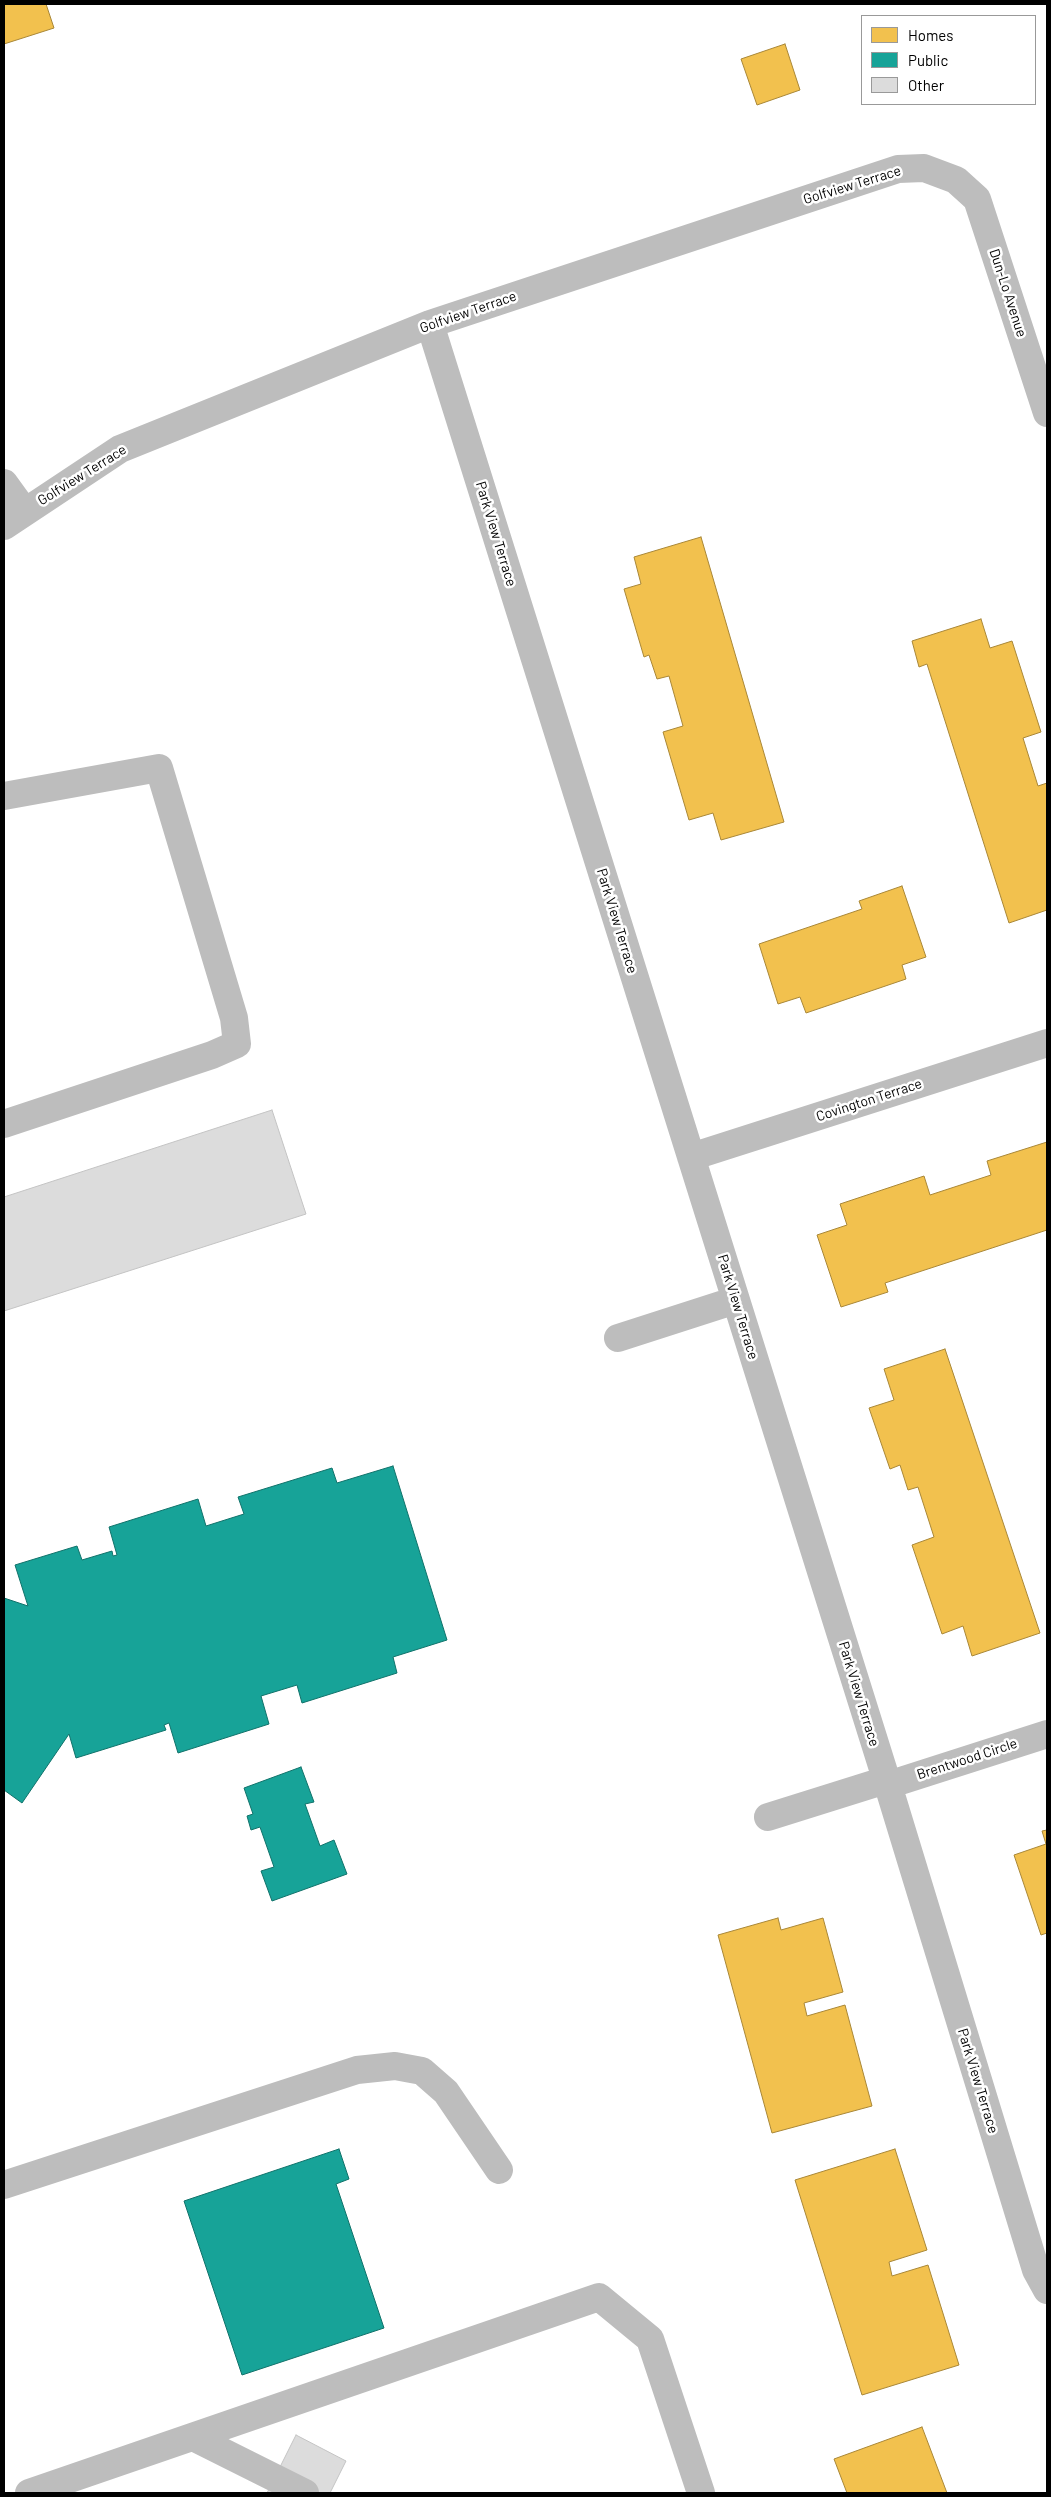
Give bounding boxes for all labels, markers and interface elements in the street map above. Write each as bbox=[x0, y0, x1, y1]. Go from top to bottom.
legend bbox=[861, 15, 1036, 105]
text: Homes bbox=[908, 26, 953, 44]
text: Public bbox=[908, 51, 948, 69]
text: Other bbox=[908, 76, 944, 94]
street label: Golfview Terrace bbox=[801, 162, 903, 208]
street label: Dun-Lo Avenue bbox=[986, 247, 1030, 339]
street label: Golfview Terrace bbox=[417, 288, 519, 336]
street label: Golfview Terrace bbox=[35, 441, 129, 509]
street label: Park View Terrace bbox=[472, 480, 520, 588]
street label: Park View Terrace bbox=[593, 867, 641, 975]
street label: Covington Terrace bbox=[814, 1075, 924, 1125]
street label: Park View Terrace bbox=[714, 1253, 762, 1361]
street label: Park View Terrace bbox=[835, 1640, 883, 1748]
street label: Brentwood Circle bbox=[915, 1735, 1019, 1783]
street label: Park View Terrace bbox=[954, 2027, 1002, 2135]

